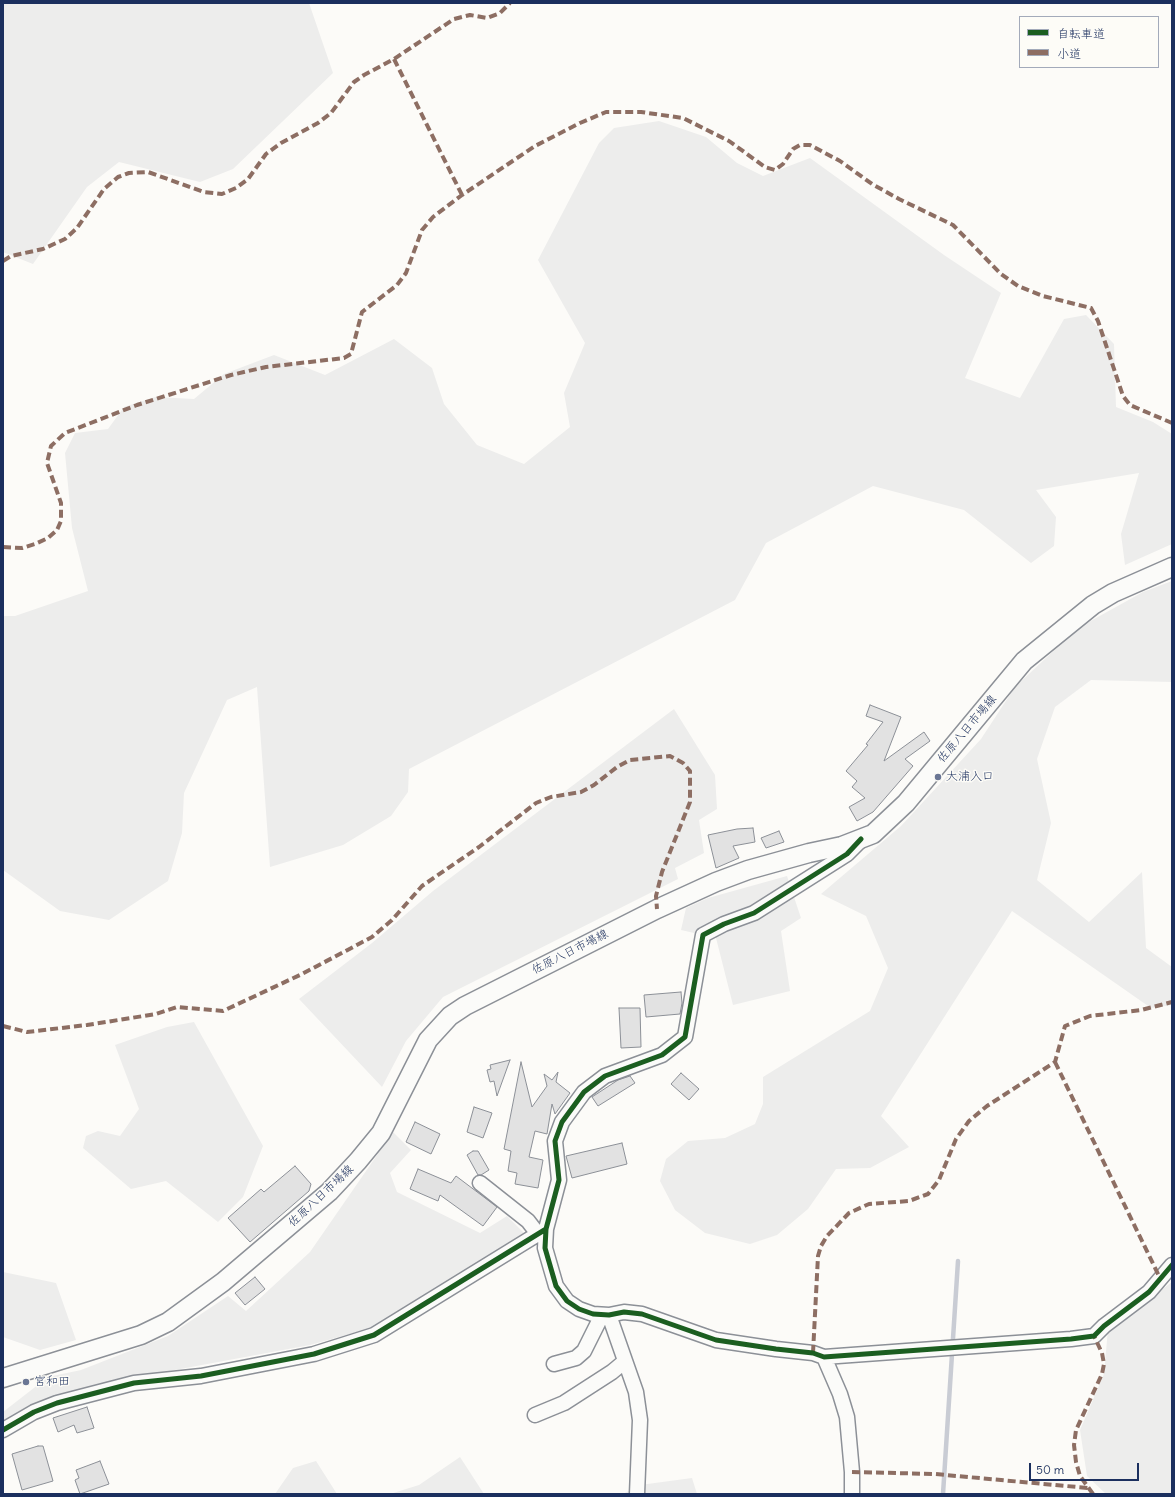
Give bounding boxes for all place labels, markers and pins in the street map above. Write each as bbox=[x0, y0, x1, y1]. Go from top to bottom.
place label: 大浦入口 bbox=[946, 770, 994, 784]
marker: 大浦入口 bbox=[933, 772, 943, 782]
place label: 宮和田 bbox=[34, 1375, 70, 1389]
marker: 宮和田 bbox=[21, 1377, 31, 1387]

